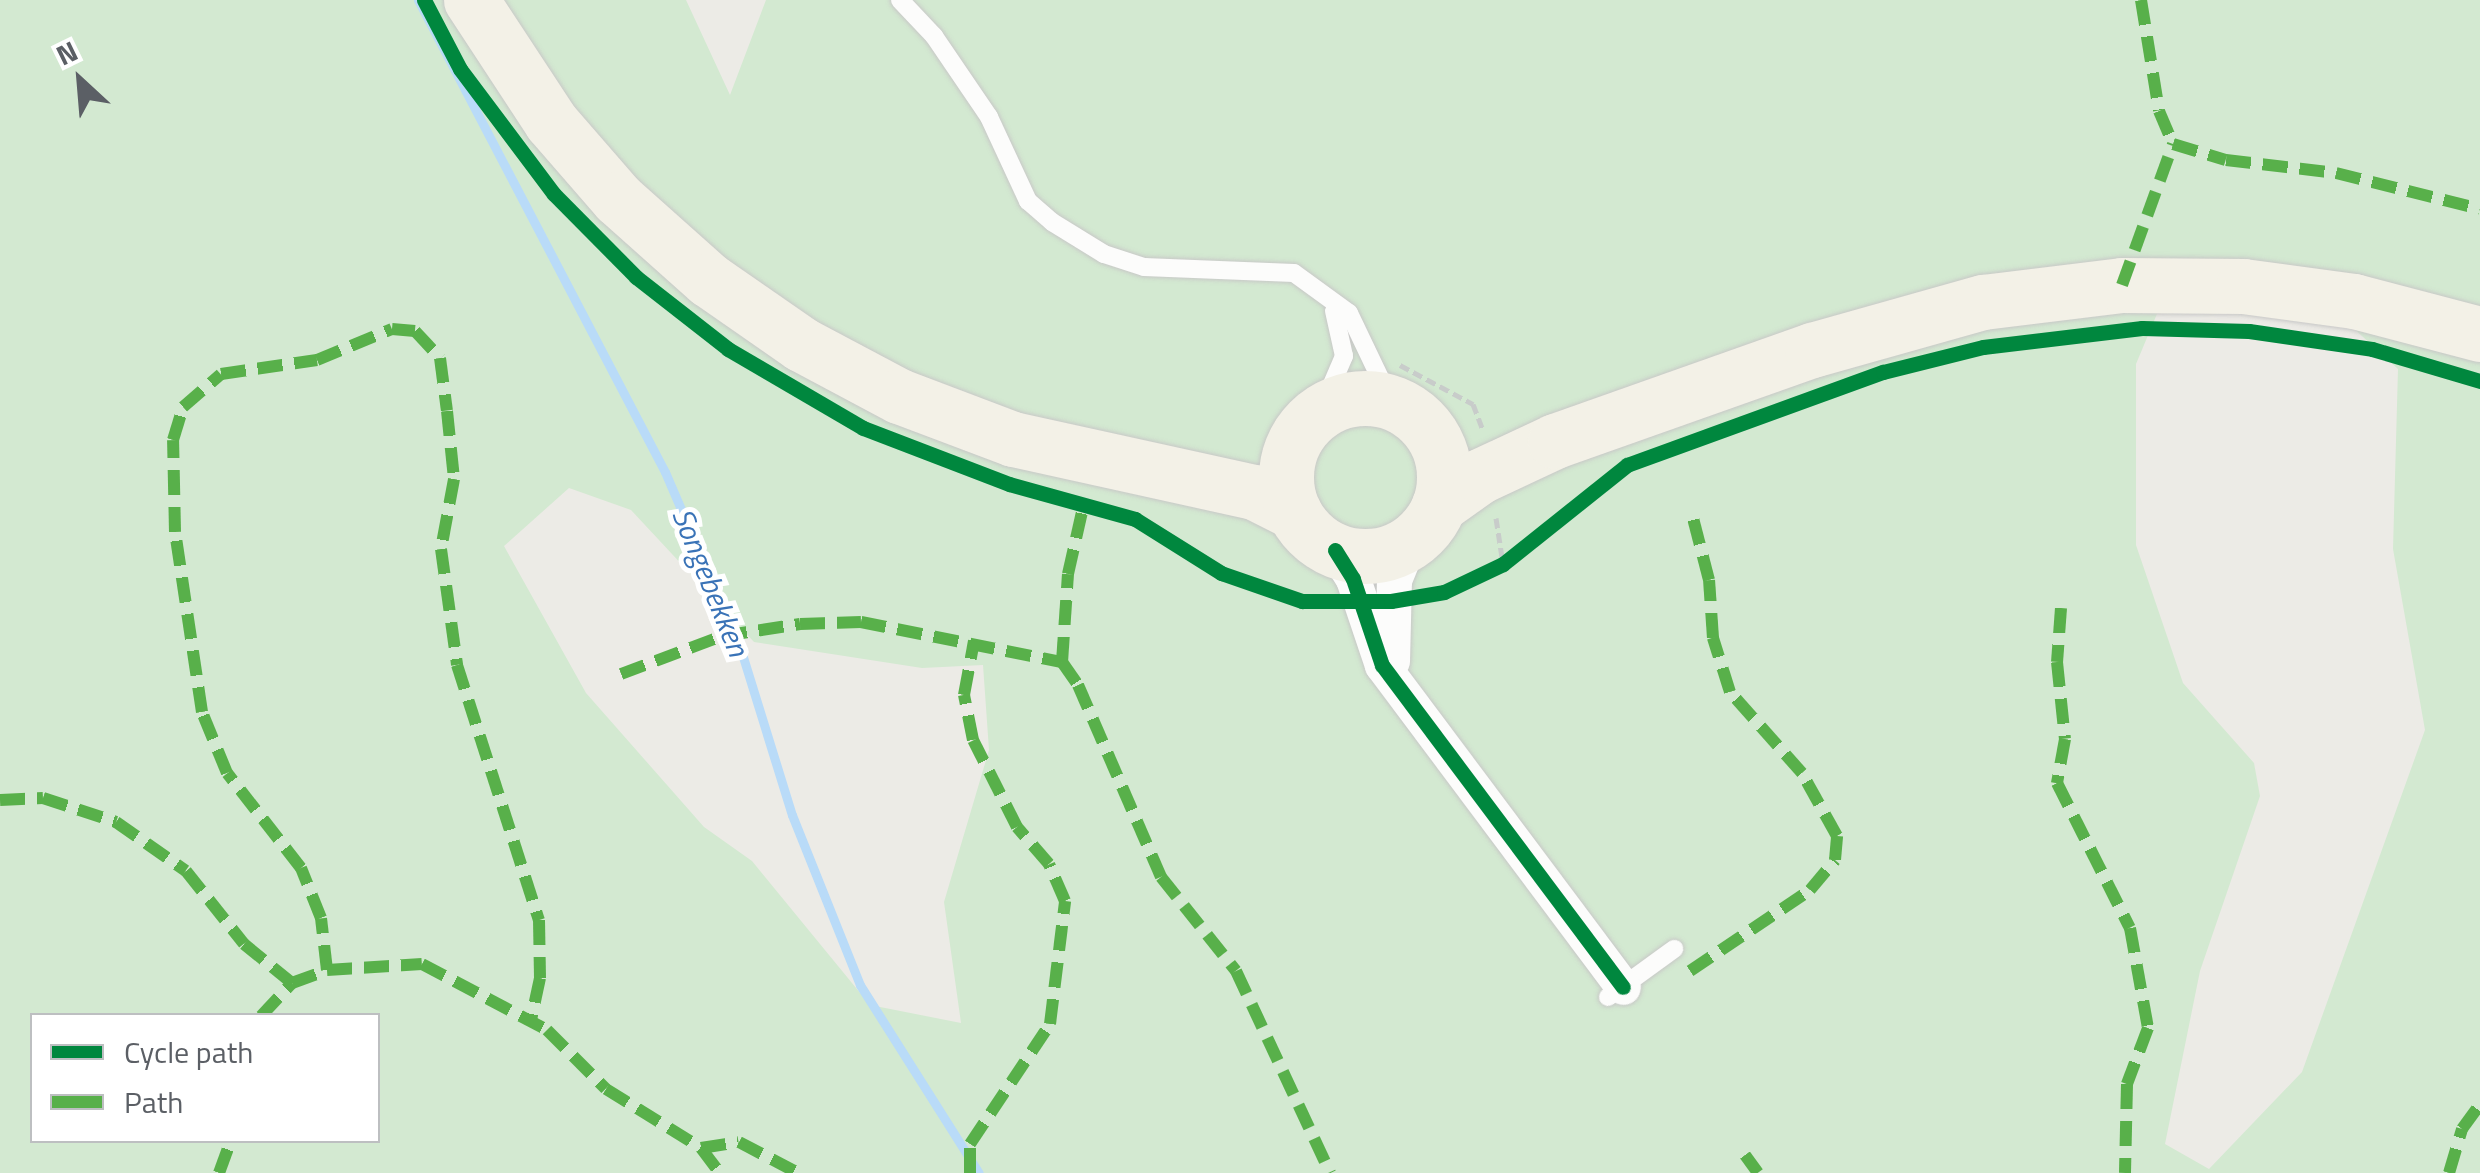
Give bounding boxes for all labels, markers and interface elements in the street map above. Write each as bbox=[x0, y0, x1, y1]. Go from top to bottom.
text: N bbox=[48, 29, 85, 76]
north arrow bbox=[30, 30, 130, 130]
water label: Songebekken bbox=[665, 503, 757, 661]
legend bbox=[30, 1013, 380, 1143]
text: Cycle path bbox=[124, 1029, 253, 1075]
text: Path bbox=[124, 1079, 183, 1125]

